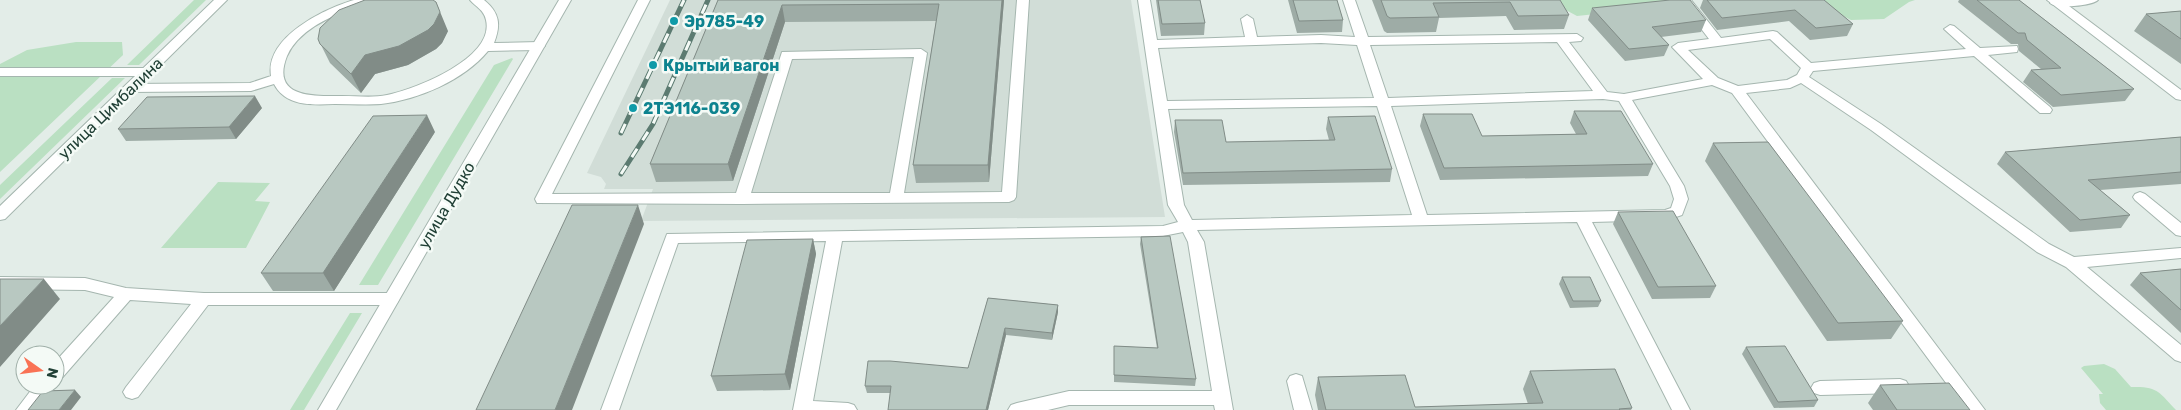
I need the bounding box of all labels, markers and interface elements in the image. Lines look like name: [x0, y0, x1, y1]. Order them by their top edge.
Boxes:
place label: Эр785-49: [684, 12, 764, 31]
marker: Эр785-49: [668, 15, 680, 27]
street label: улица Цимбалина: [54, 54, 167, 163]
place label: Крытый вагон: [663, 56, 779, 75]
marker: Крытый вагон: [647, 59, 659, 71]
place label: 2ТЭ116-039: [643, 99, 740, 118]
marker: 2ТЭ116-039: [627, 102, 639, 114]
street label: улица Дудко: [414, 158, 479, 252]
north arrow: [15, 345, 65, 395]
text: N: [43, 366, 62, 380]

